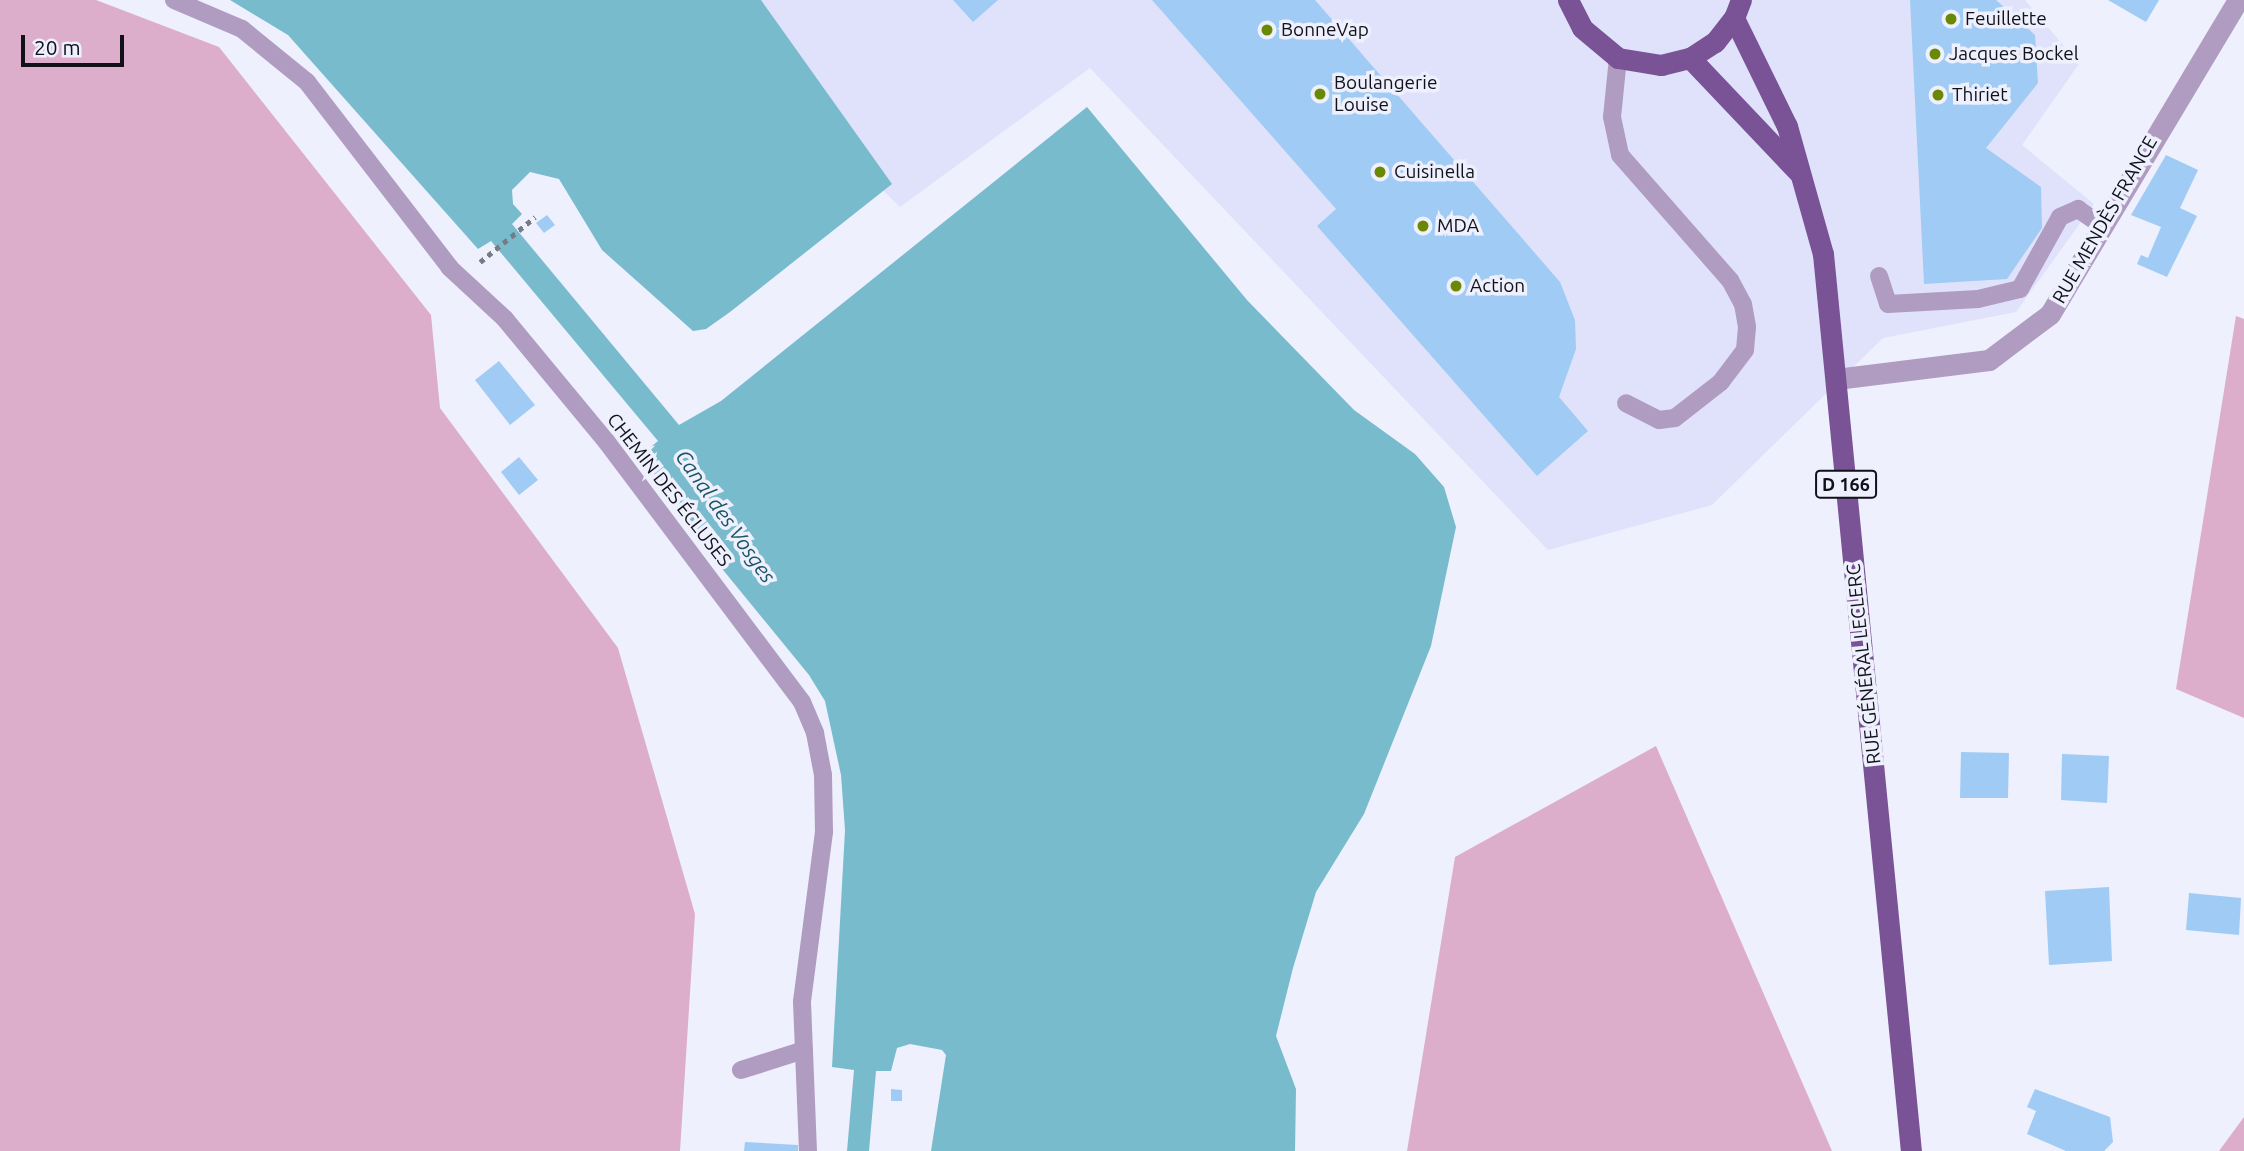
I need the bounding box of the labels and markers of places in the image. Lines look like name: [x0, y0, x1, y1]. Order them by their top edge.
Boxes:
place label: Feuillette: [1965, 8, 2047, 30]
marker: Feuillette: [1943, 11, 1959, 27]
place label: BonneVap: [1281, 19, 1369, 41]
marker: BonneVap: [1259, 22, 1275, 38]
place label: Jacques Bockel: [1949, 43, 2079, 65]
marker: Jacques Bockel: [1927, 46, 1943, 62]
place label: Boulangerie Louise: [1334, 72, 1437, 116]
place label: Thiriet: [1952, 84, 2008, 106]
marker: Boulangerie Louise: [1312, 86, 1328, 102]
marker: Thiriet: [1930, 87, 1946, 103]
place label: Cuisinella: [1394, 161, 1475, 183]
marker: Cuisinella: [1372, 164, 1388, 180]
place label: MDA: [1437, 215, 1479, 237]
marker: MDA: [1415, 218, 1431, 234]
place label: Action: [1470, 275, 1525, 297]
marker: Action: [1448, 278, 1464, 294]

